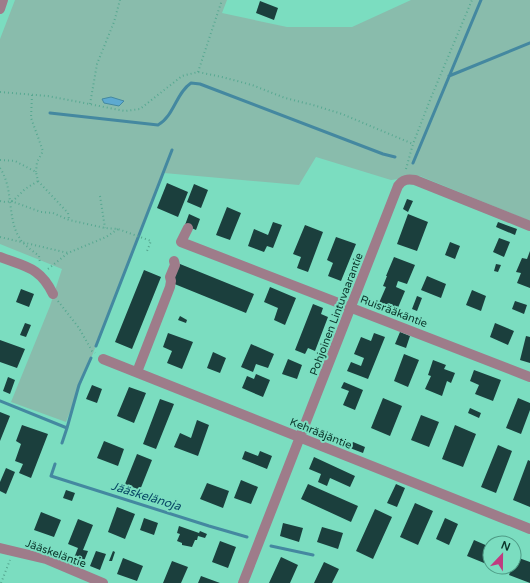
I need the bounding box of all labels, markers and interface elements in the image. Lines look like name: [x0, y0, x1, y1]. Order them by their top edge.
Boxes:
street label: Pohjoinen Lintuvaarantie: [307, 251, 366, 377]
street label: Ruisrääkäntie: [358, 293, 429, 330]
street label: Kehrääjäntie: [288, 415, 354, 452]
water label: Jääskelänoja: [109, 479, 183, 513]
north arrow: [482, 535, 522, 575]
street label: Jääskeläntie: [24, 536, 88, 570]
text: N: [499, 539, 512, 554]

